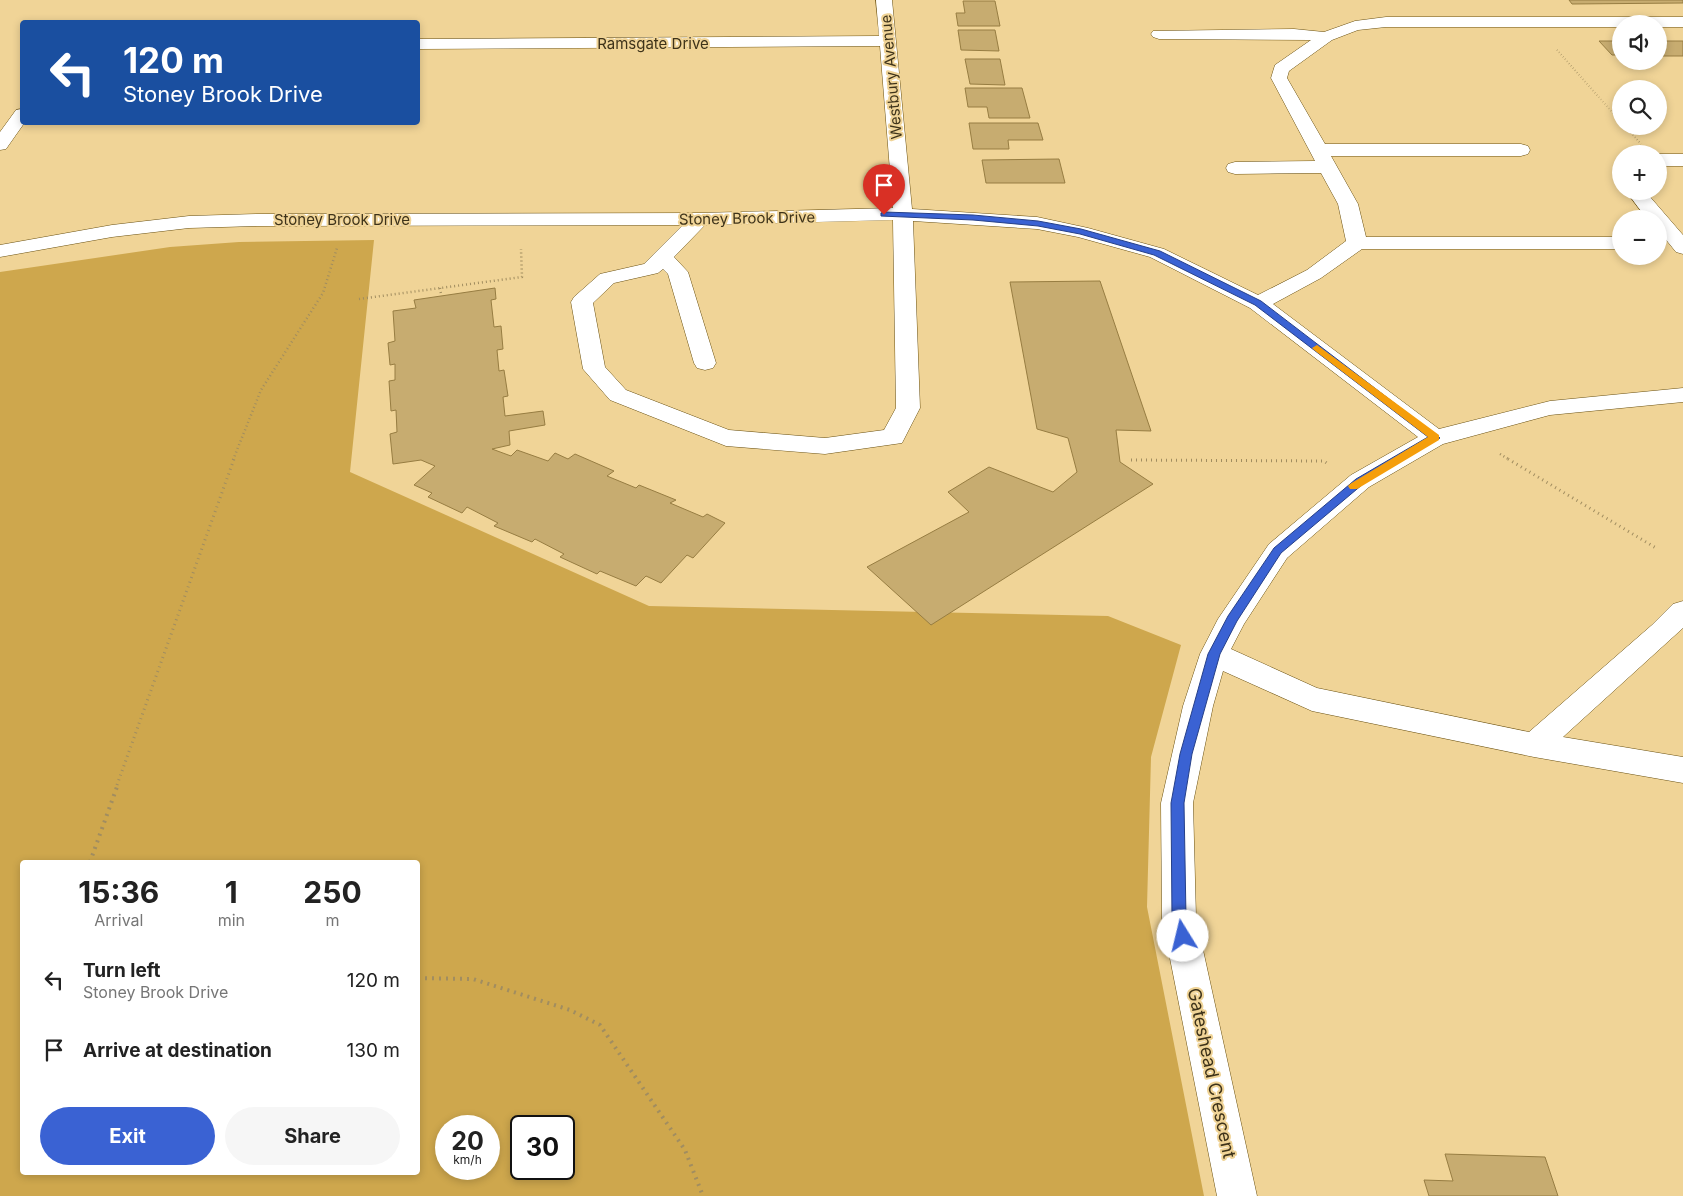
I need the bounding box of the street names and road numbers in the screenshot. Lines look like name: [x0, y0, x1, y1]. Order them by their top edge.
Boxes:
street label: Westbury Avenue: [876, 14, 906, 140]
street label: Ramsgate Drive: [597, 34, 709, 53]
street label: Stoney Brook Drive: [679, 207, 815, 229]
street label: Stoney Brook Drive: [274, 210, 410, 229]
street label: Gateshead Crescent: [1184, 986, 1240, 1160]

